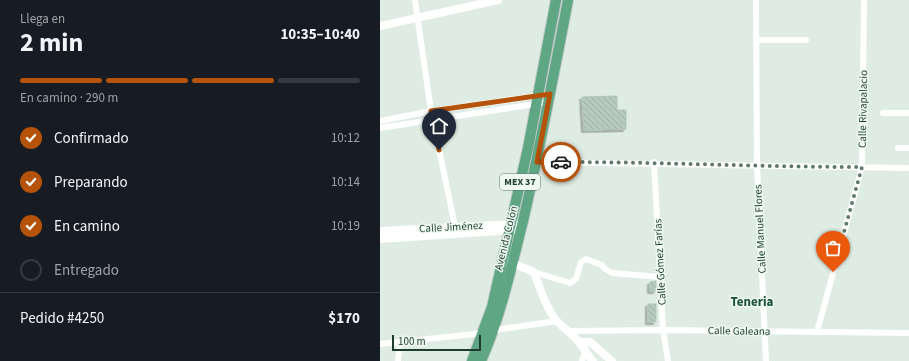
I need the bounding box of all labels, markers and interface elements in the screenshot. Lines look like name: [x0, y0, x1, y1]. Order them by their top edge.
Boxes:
text: Llega en: [20, 10, 65, 28]
text: 2 min: [20, 24, 83, 61]
text: 10:35–10:40: [280, 24, 360, 45]
street label: Calle Rivapalacio: [855, 70, 871, 148]
text: En camino · 290 m: [20, 89, 118, 107]
pin: [422, 109, 456, 150]
icon: home: [428, 115, 450, 137]
icon: check: [20, 127, 42, 149]
text: Confirmado: [54, 128, 129, 149]
text: 10:12: [331, 129, 360, 147]
courier: [541, 142, 581, 182]
icon: car: [550, 151, 572, 173]
icon: check: [20, 171, 42, 193]
text: Preparando: [54, 172, 128, 193]
text: 10:14: [331, 173, 360, 191]
road number: MEX 37: [500, 174, 540, 190]
street label: Calle Manuel Flores: [750, 184, 770, 274]
street label: Avenida Colón: [491, 204, 521, 272]
icon: check: [20, 215, 42, 237]
text: En camino: [54, 216, 120, 237]
text: 10:19: [331, 217, 360, 235]
street label: Calle Jiménez: [419, 218, 484, 236]
street label: Calle Gómez Farías: [650, 218, 670, 306]
pin: [816, 231, 850, 272]
icon: bag: [822, 237, 844, 259]
text: Entregado: [54, 260, 119, 281]
district label: Teneria: [731, 293, 774, 311]
text: Pedido #4250: [20, 308, 104, 329]
text: $170: [328, 308, 360, 329]
street label: Calle Galeana: [708, 323, 770, 339]
scale bar: [392, 333, 481, 352]
text: 100 m: [398, 334, 426, 349]

